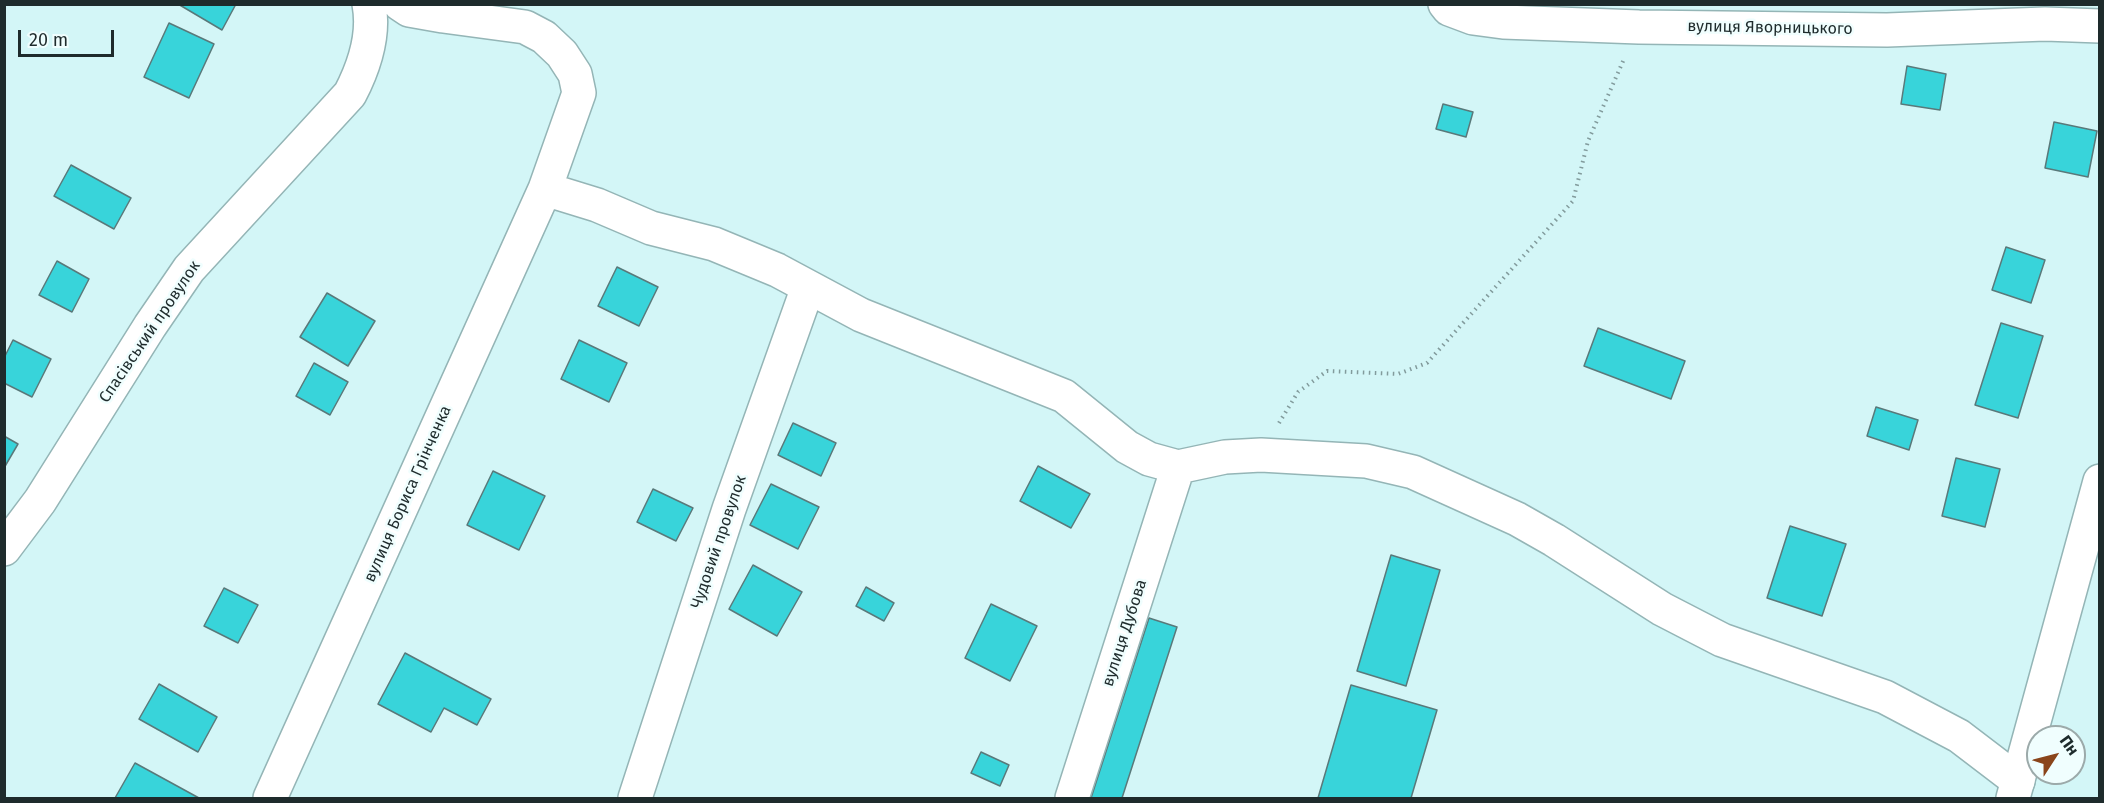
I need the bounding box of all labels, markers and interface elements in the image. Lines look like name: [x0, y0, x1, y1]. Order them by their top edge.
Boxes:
street label: вулиця Яворницького: [1687, 17, 1853, 39]
scale bar: [21, 18, 117, 56]
text: 20 m: [29, 29, 68, 51]
street label: Спасівський провулок: [95, 257, 205, 407]
street label: вулиця Бориса Грінченка: [360, 403, 456, 585]
street label: Чудовий провулок: [687, 473, 751, 611]
street label: вулиця Дубова: [1099, 577, 1151, 689]
north arrow: [2026, 725, 2086, 785]
text: Пн: [2056, 732, 2083, 759]

